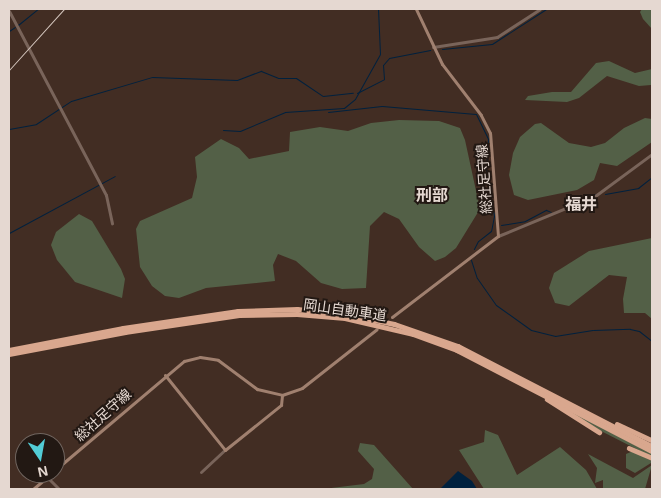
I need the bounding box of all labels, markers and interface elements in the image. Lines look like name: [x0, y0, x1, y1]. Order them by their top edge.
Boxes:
street label: 総社足守線: [473, 143, 495, 215]
district label: 刑部: [416, 186, 448, 206]
district label: 福井: [565, 195, 597, 215]
street label: 岡山自動車道: [302, 296, 388, 324]
street label: 総社足守線: [71, 385, 135, 445]
north arrow: [15, 433, 65, 483]
text: N: [36, 463, 50, 481]

